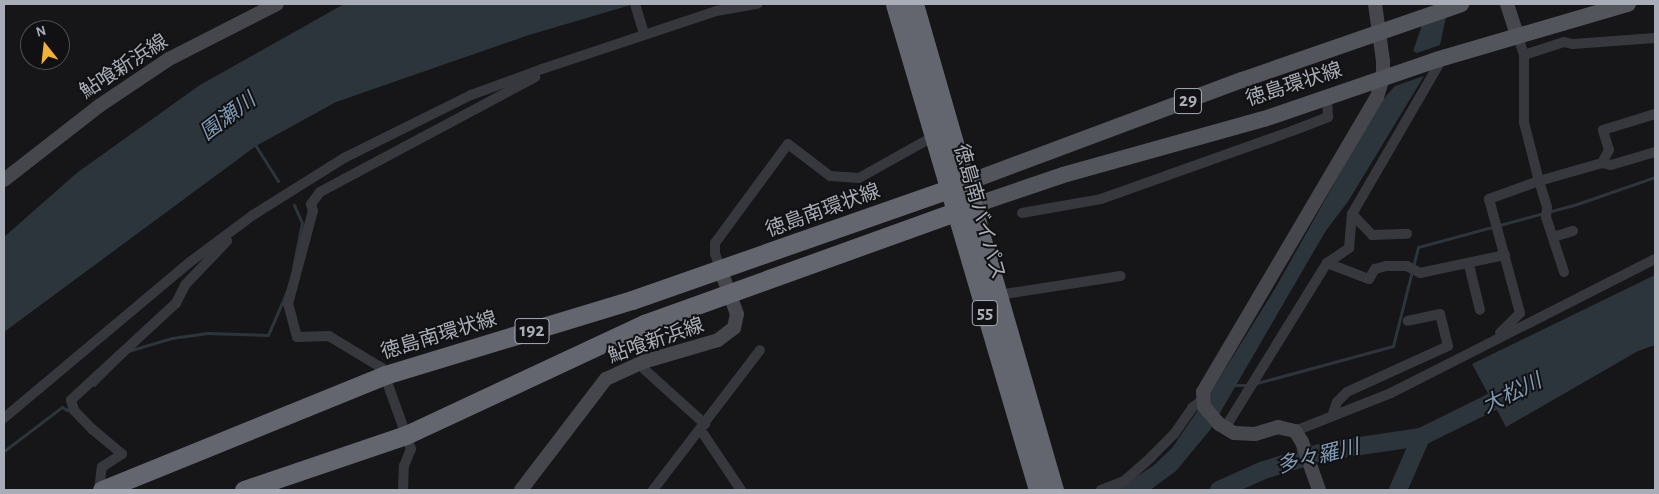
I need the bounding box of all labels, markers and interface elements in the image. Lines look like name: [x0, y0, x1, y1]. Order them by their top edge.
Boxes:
north arrow: [20, 20, 70, 70]
text: N: [35, 23, 48, 40]
street label: 鮎喰新浜線: [76, 30, 172, 104]
street label: 徳島環状線: [1243, 58, 1345, 112]
road number: 29: [1173, 84, 1203, 118]
water label: 園瀬川: [195, 88, 261, 146]
street label: 徳島南バイパス: [948, 141, 1010, 283]
street label: 徳島南環状線: [763, 179, 883, 243]
road number: 55: [971, 296, 999, 330]
street label: 徳島南環状線: [378, 307, 500, 365]
street label: 鮎喰新浜線: [605, 313, 707, 369]
road number: 192: [514, 314, 550, 348]
water label: 大松川: [1478, 369, 1546, 419]
water label: 多々羅川: [1274, 435, 1362, 479]

